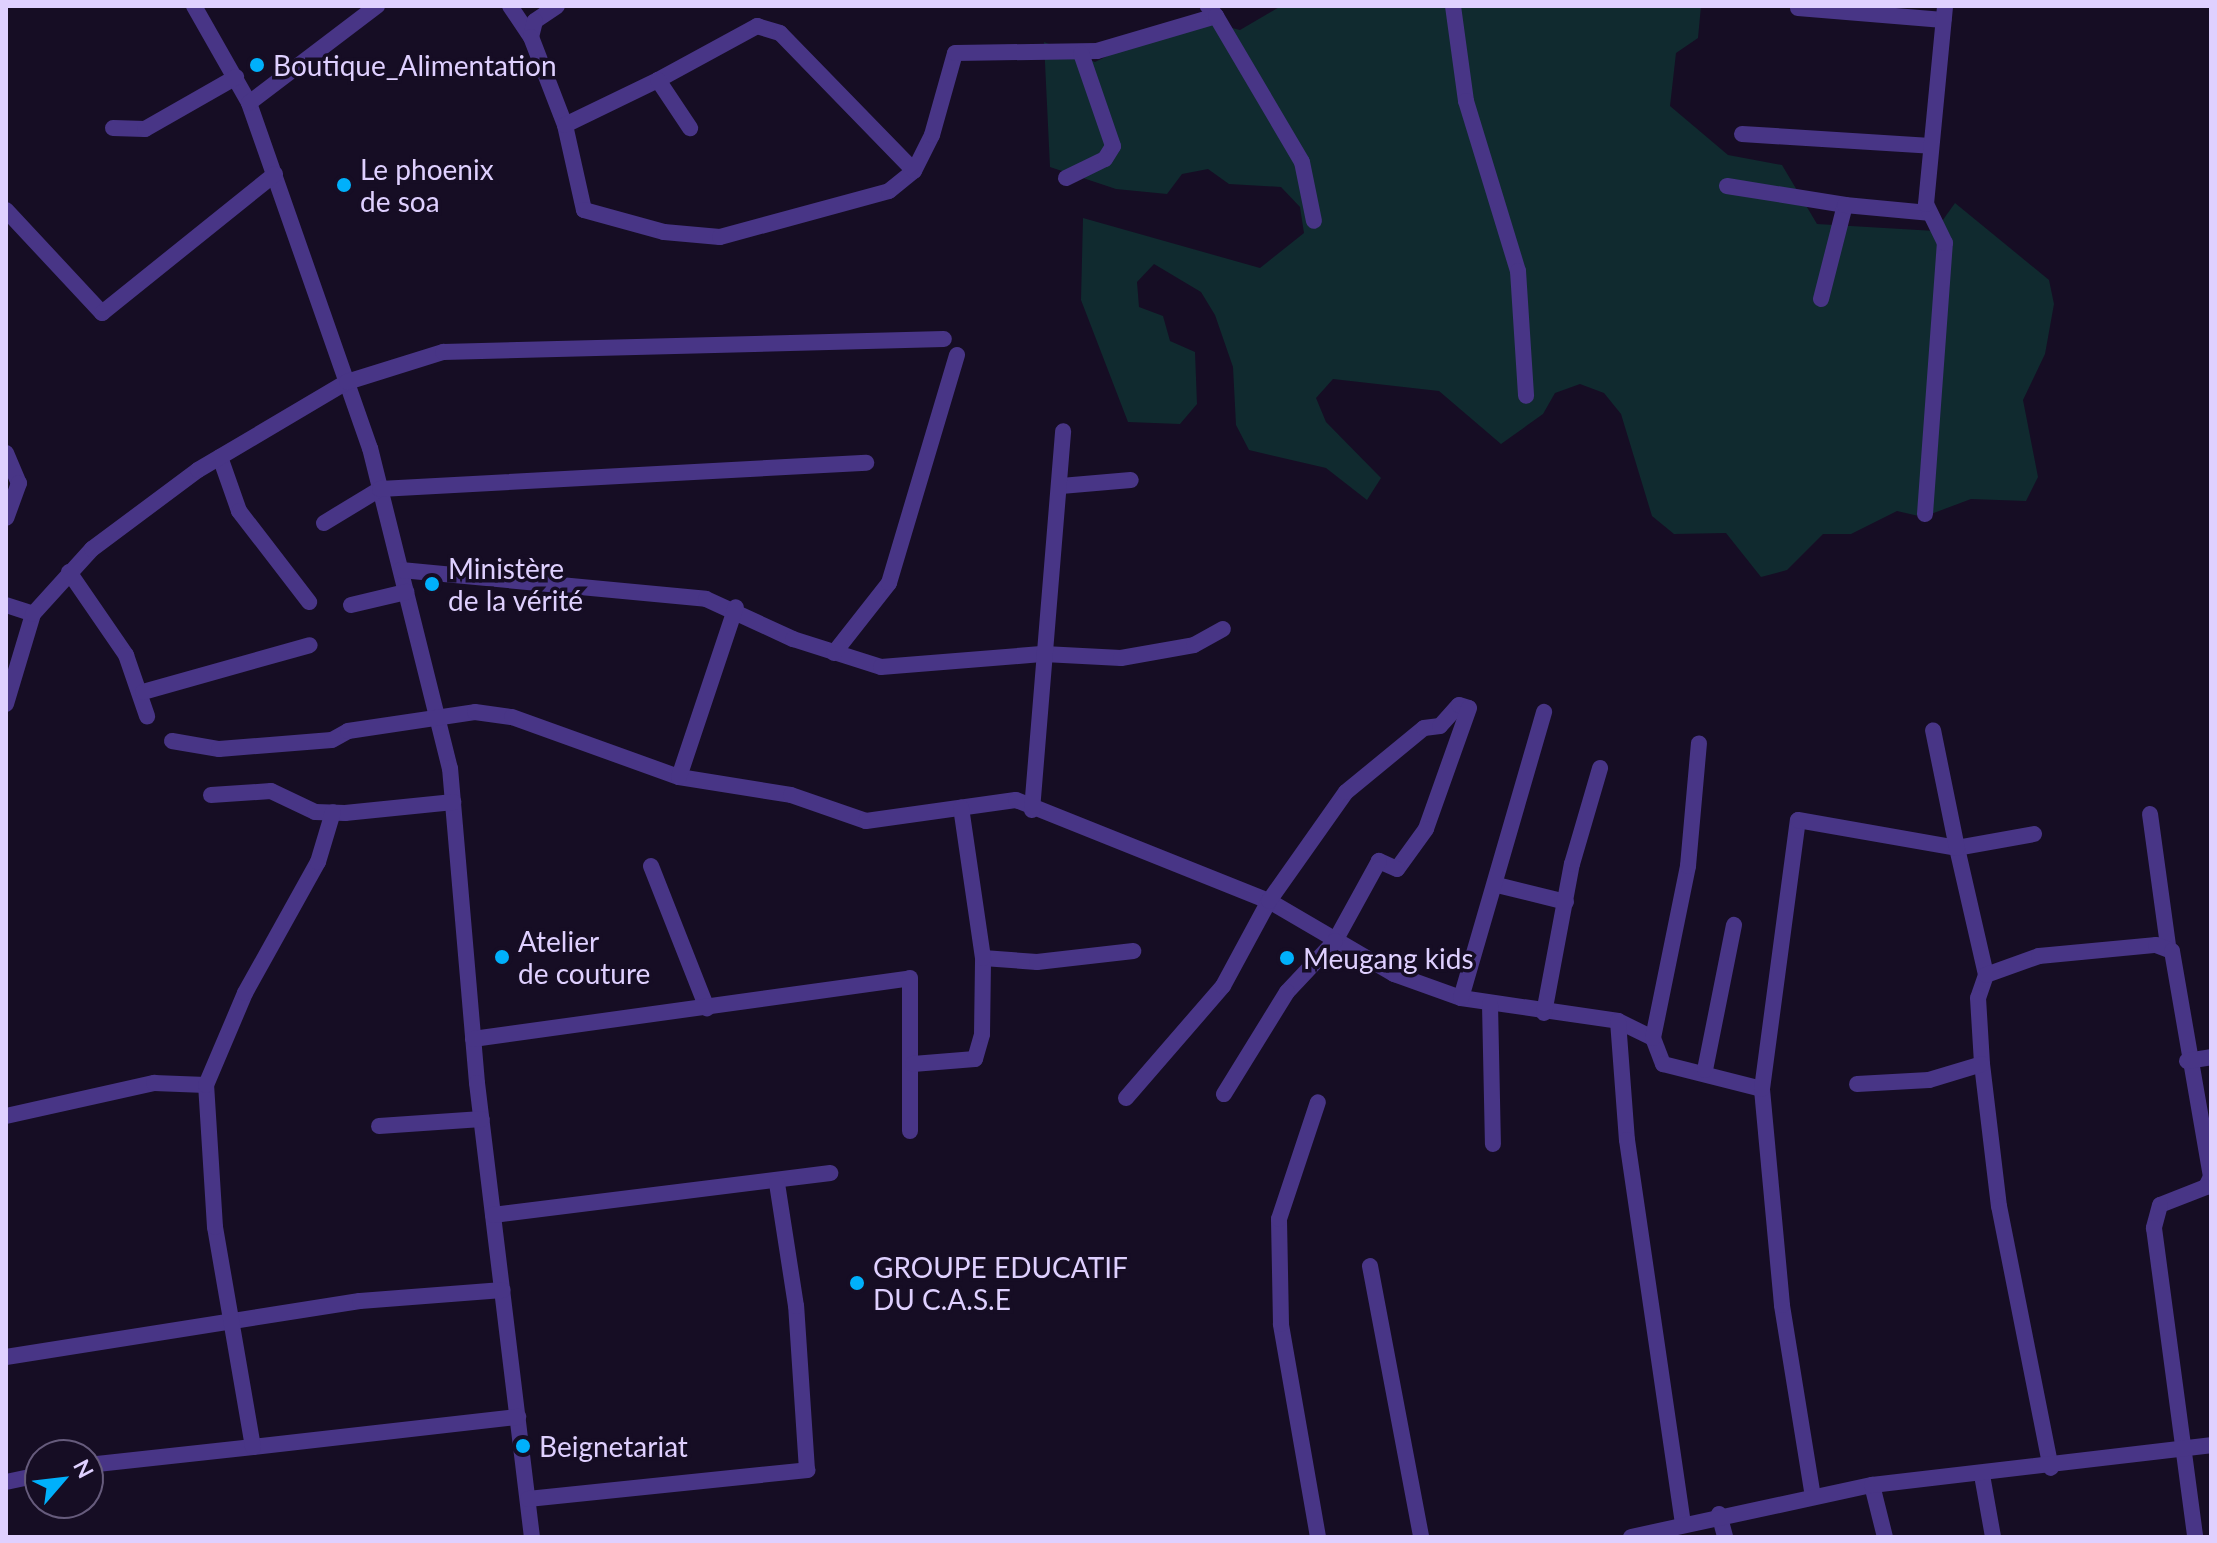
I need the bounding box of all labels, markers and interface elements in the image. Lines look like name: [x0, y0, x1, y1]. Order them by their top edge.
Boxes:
place label: Boutique_Alimentation: [273, 48, 557, 82]
marker: Boutique_Alimentation: [248, 56, 266, 74]
place label: Le phoenix de soa: [360, 152, 494, 218]
marker: Le phoenix de soa: [335, 176, 353, 194]
place label: Ministère de la vérité: [448, 551, 584, 617]
marker: Ministère de la vérité: [423, 575, 441, 593]
place label: Atelier de couture: [518, 924, 650, 990]
place label: Meugang kids: [1303, 941, 1474, 975]
marker: Atelier de couture: [493, 948, 511, 966]
marker: Meugang kids: [1278, 949, 1296, 967]
place label: GROUPE EDUCATIF DU C.A.S.E: [873, 1250, 1128, 1316]
marker: GROUPE EDUCATIF DU C.A.S.E: [848, 1274, 866, 1292]
place label: Beignetariat: [539, 1429, 688, 1463]
marker: Beignetariat: [514, 1437, 532, 1455]
north arrow: [24, 1439, 104, 1519]
text: N: [68, 1455, 100, 1482]

